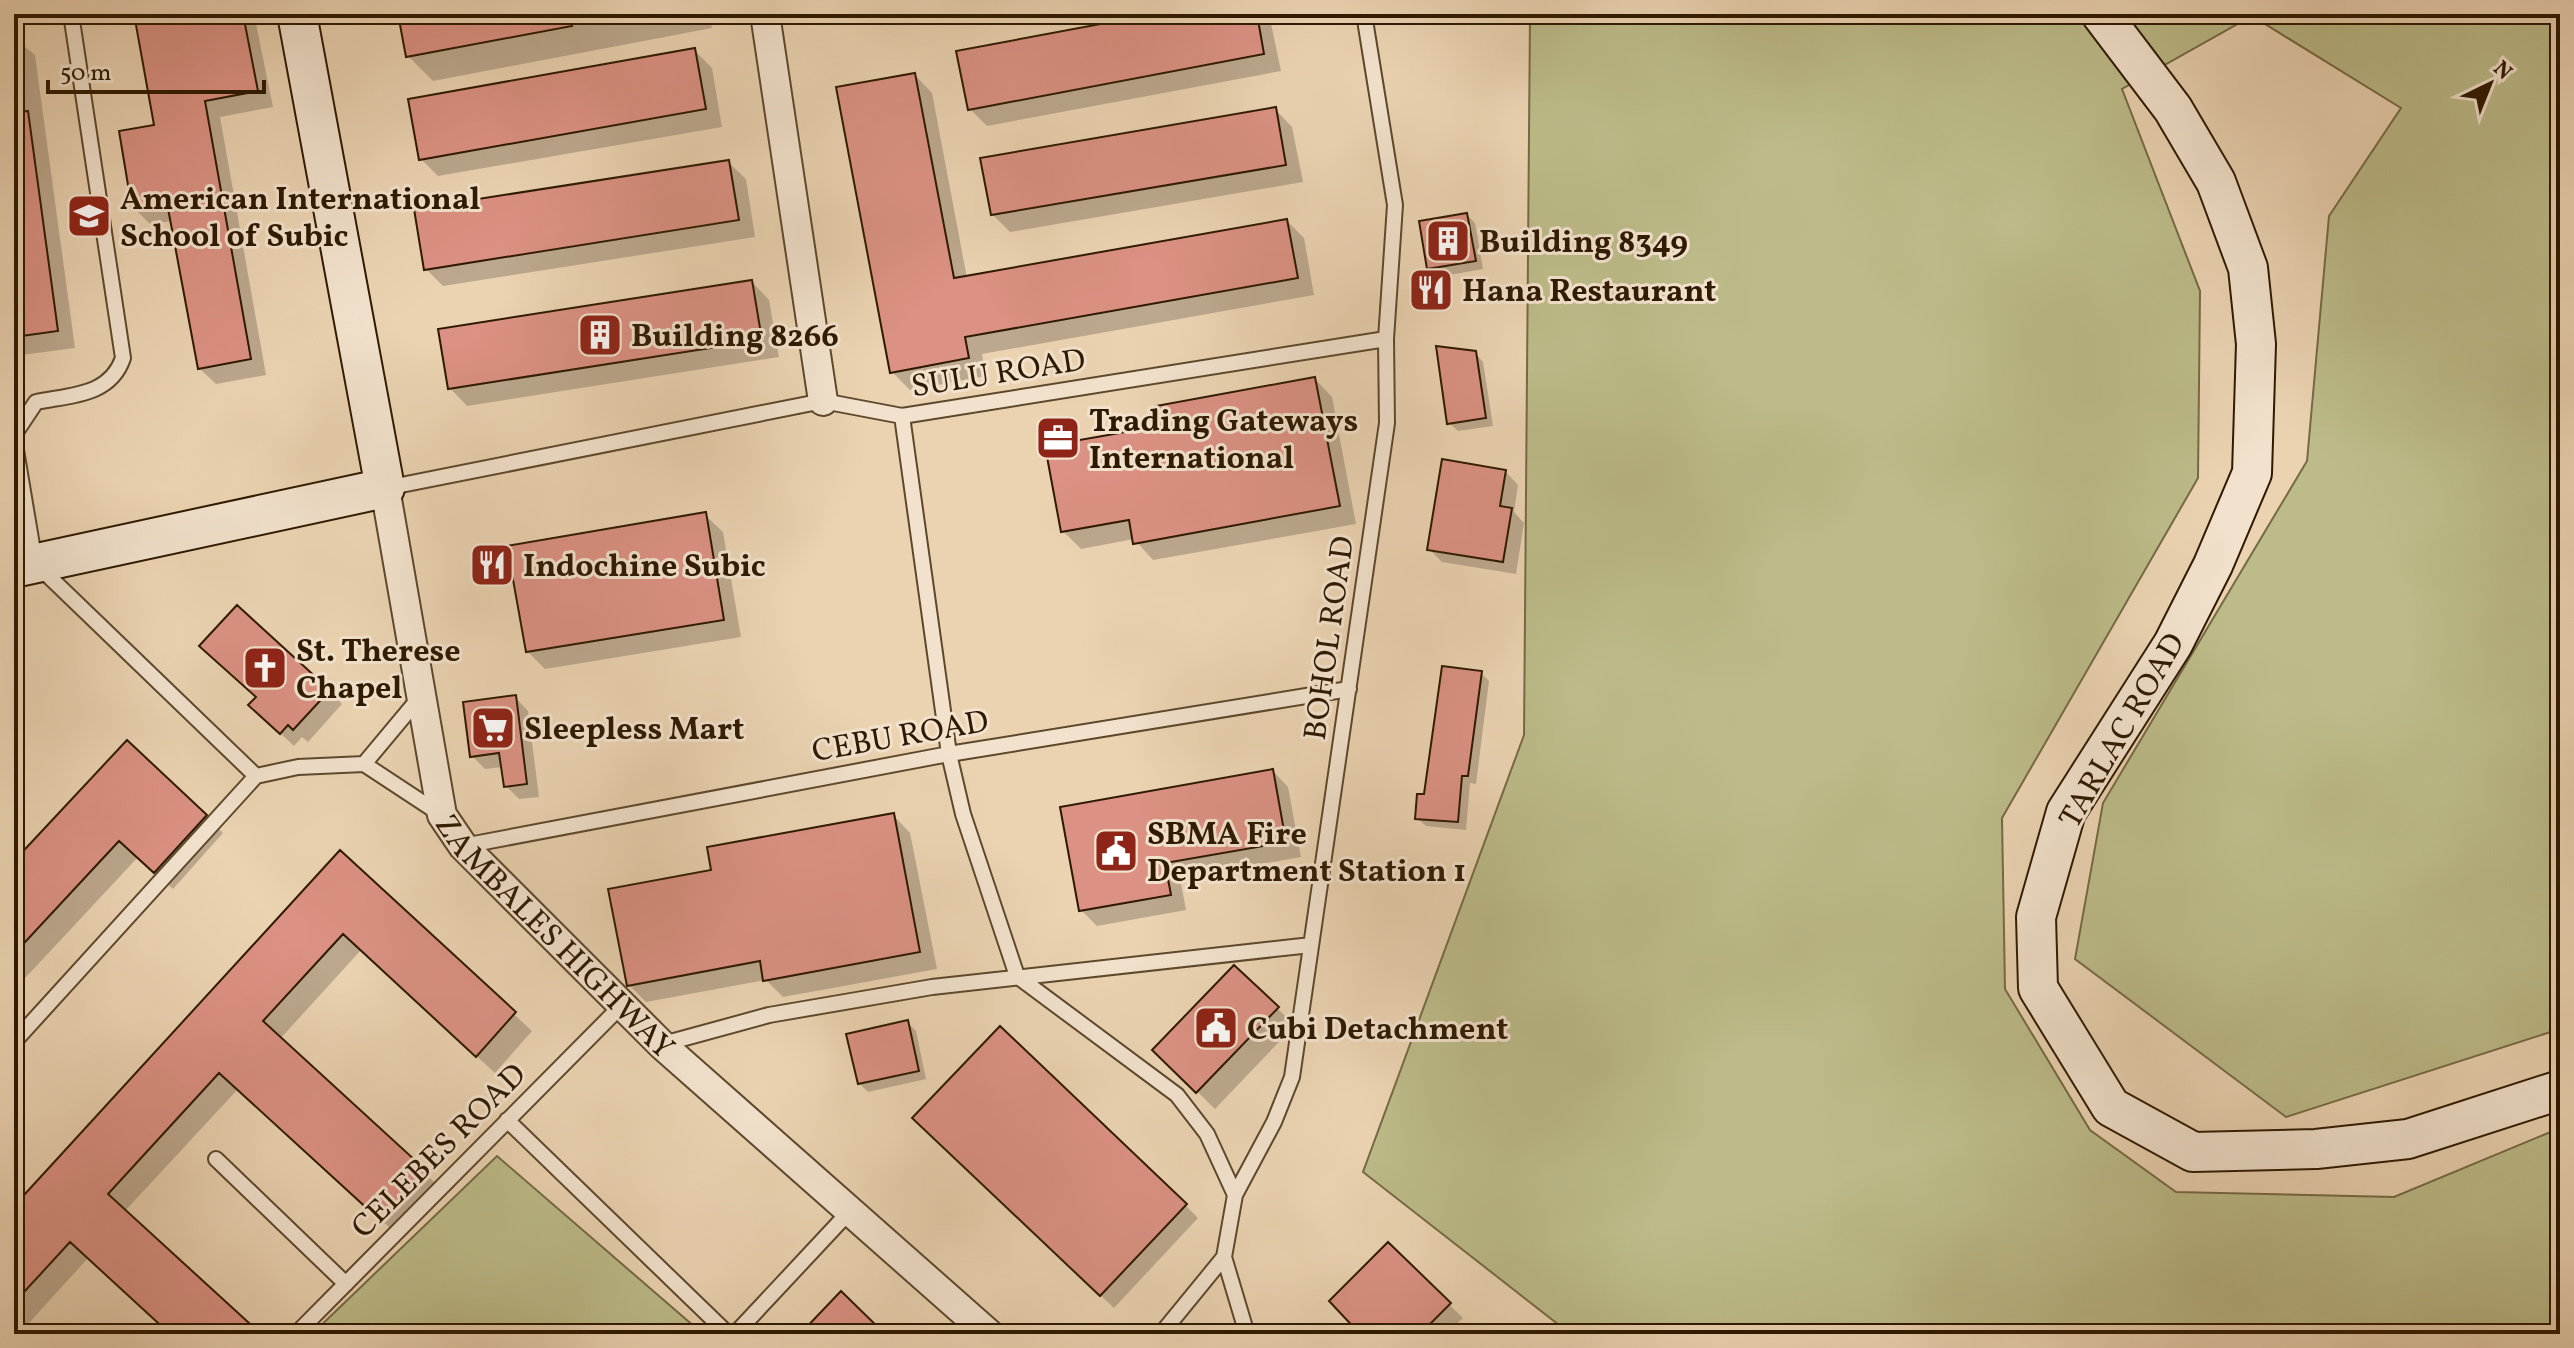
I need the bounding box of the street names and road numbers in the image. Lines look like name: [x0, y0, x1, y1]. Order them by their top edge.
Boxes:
street label: SULU ROAD: [908, 339, 1089, 410]
street label: BOHOL ROAD: [1295, 534, 1367, 743]
street label: TARLAC ROAD: [2050, 626, 2197, 837]
street label: CEBU ROAD: [809, 701, 992, 775]
street label: ZAMBALES HIGHWAY: [423, 806, 683, 1071]
street label: CELEBES ROAD: [343, 1055, 537, 1249]

